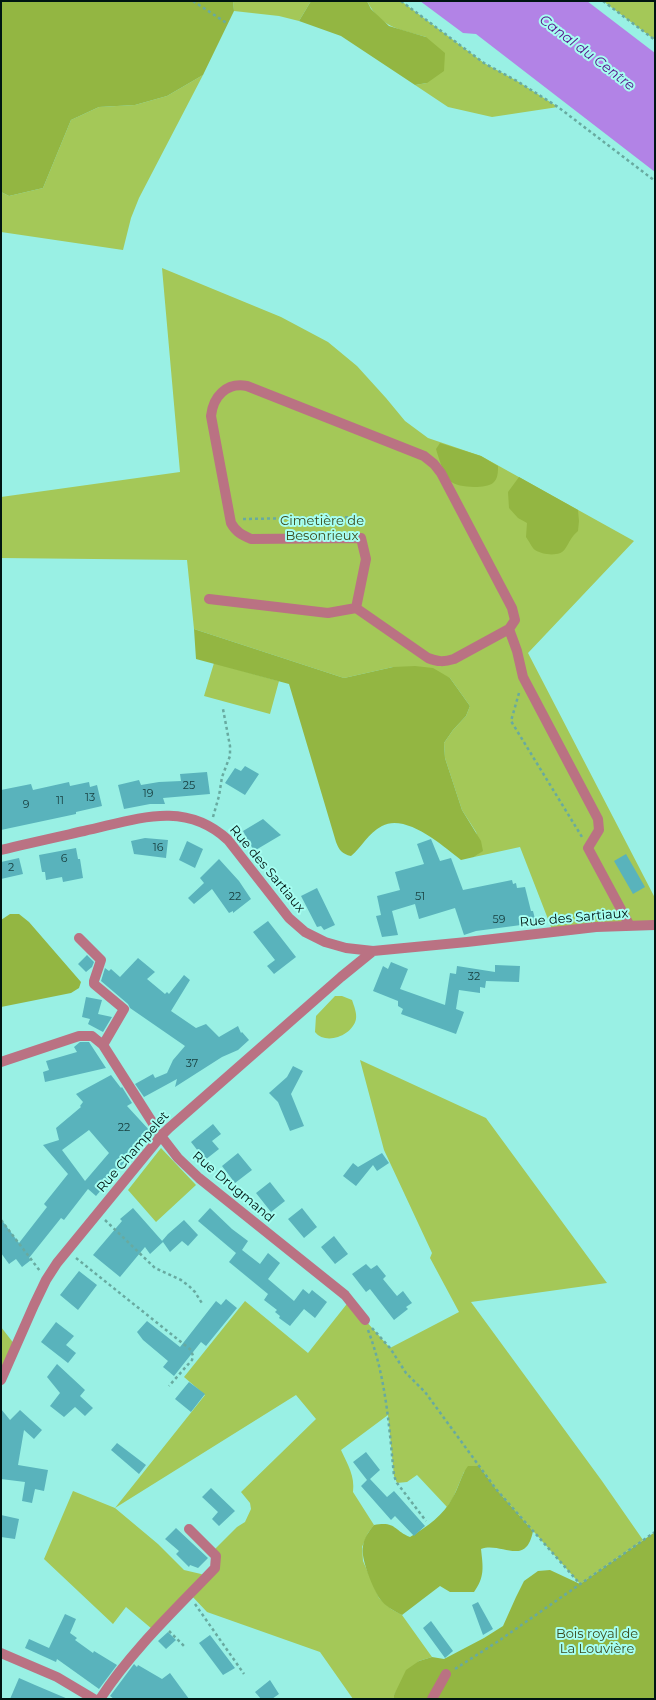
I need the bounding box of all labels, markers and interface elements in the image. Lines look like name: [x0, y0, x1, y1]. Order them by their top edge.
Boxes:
water label: Canal du Centre: [536, 12, 638, 94]
park label: Cimetière de Besonrieux: [280, 513, 364, 544]
house number: 25: [183, 779, 195, 793]
house number: 19: [143, 787, 153, 801]
house number: 13: [85, 791, 95, 805]
house number: 11: [56, 794, 64, 808]
house number: 9: [23, 798, 29, 812]
street label: Rue des Sartiaux: [226, 822, 308, 916]
house number: 16: [153, 841, 163, 855]
house number: 6: [61, 852, 67, 866]
house number: 2: [8, 861, 14, 875]
house number: 22: [229, 890, 241, 904]
house number: 51: [415, 890, 425, 904]
street label: Rue des Sartiaux: [519, 905, 629, 931]
house number: 59: [493, 913, 505, 927]
house number: 32: [468, 970, 480, 984]
house number: 37: [186, 1057, 198, 1071]
street label: Rue Champelet: [94, 1108, 172, 1196]
house number: 22: [118, 1121, 130, 1135]
street label: Rue Drugmand: [189, 1148, 277, 1226]
park label: Bois royal de La Louvière: [556, 1626, 638, 1657]

